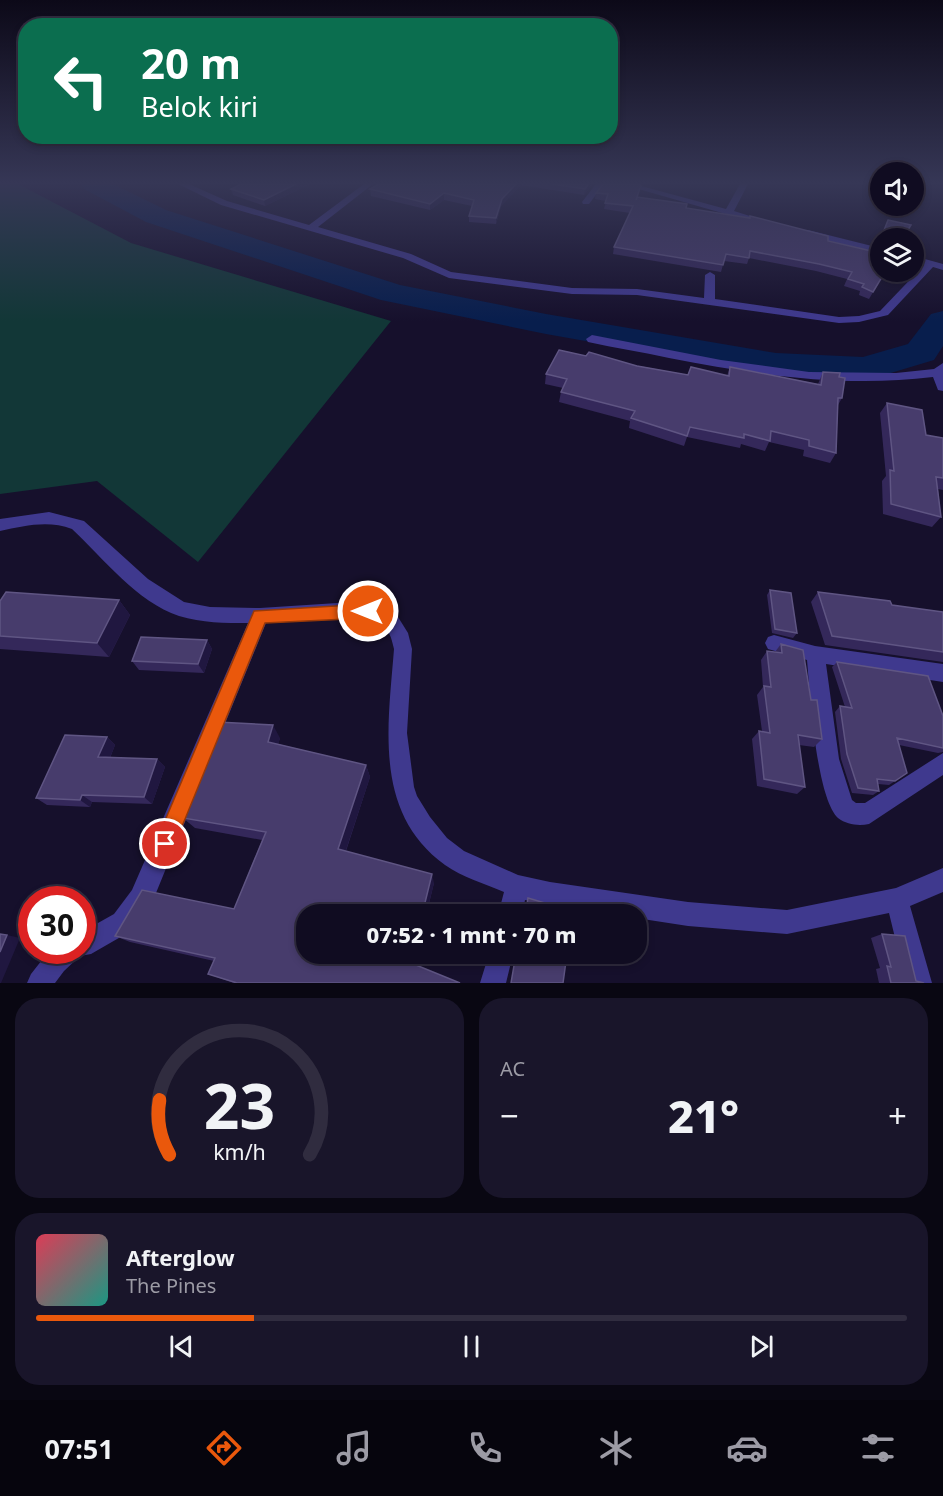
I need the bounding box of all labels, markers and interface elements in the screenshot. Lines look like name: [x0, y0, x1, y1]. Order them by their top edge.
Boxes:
text: 20 m: [141, 34, 241, 91]
icon: left: [42, 42, 120, 120]
text: Belok kiri: [141, 88, 258, 125]
map controls: [870, 162, 924, 282]
button: sound: [870, 162, 924, 216]
button: layers: [870, 228, 924, 282]
position arrow: [336, 579, 400, 643]
pin: [139, 818, 190, 869]
icon: arrive: [148, 827, 181, 860]
speed limit sign: 30: [18, 886, 96, 964]
text: 07:52 · 1 mnt · 70 m: [367, 919, 576, 949]
text: AC: [500, 1055, 525, 1082]
text: 23: [204, 1062, 275, 1147]
text: 21°: [668, 1085, 739, 1146]
text: −: [500, 1093, 519, 1138]
text: +: [888, 1093, 907, 1138]
text: km/h: [213, 1137, 266, 1166]
text: Afterglow: [126, 1242, 235, 1272]
text: The Pines: [126, 1272, 216, 1299]
icon: previous: [165, 1330, 198, 1363]
icon: pause: [455, 1330, 488, 1363]
icon: next: [745, 1330, 778, 1363]
icon: directions: [203, 1427, 245, 1469]
icon: music: [333, 1427, 375, 1469]
icon: phone: [464, 1427, 506, 1469]
icon: climate: [595, 1427, 637, 1469]
icon: car: [726, 1427, 768, 1469]
icon: filters: [857, 1427, 899, 1469]
text: 07:51: [44, 1430, 114, 1467]

